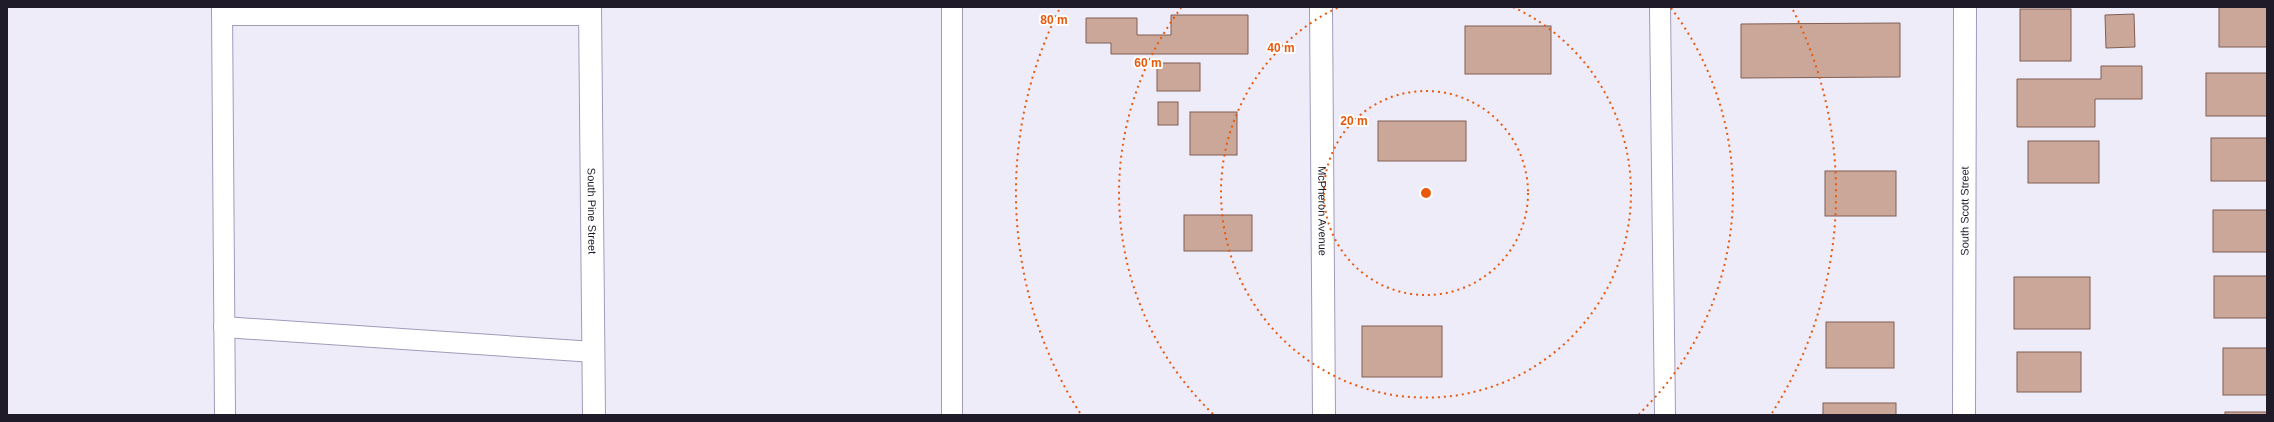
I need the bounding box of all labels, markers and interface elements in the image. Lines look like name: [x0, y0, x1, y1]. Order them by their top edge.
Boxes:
text: 80 m: [1040, 13, 1068, 27]
text: 40 m: [1267, 41, 1295, 55]
text: 60 m: [1134, 56, 1162, 70]
text: 20 m: [1340, 114, 1368, 128]
street label: McPheron Avenue: [1316, 166, 1329, 256]
street label: South Scott Street: [1958, 166, 1971, 256]
street label: South Pine Street: [586, 168, 598, 254]
centre of rings: [1419, 186, 1433, 200]

